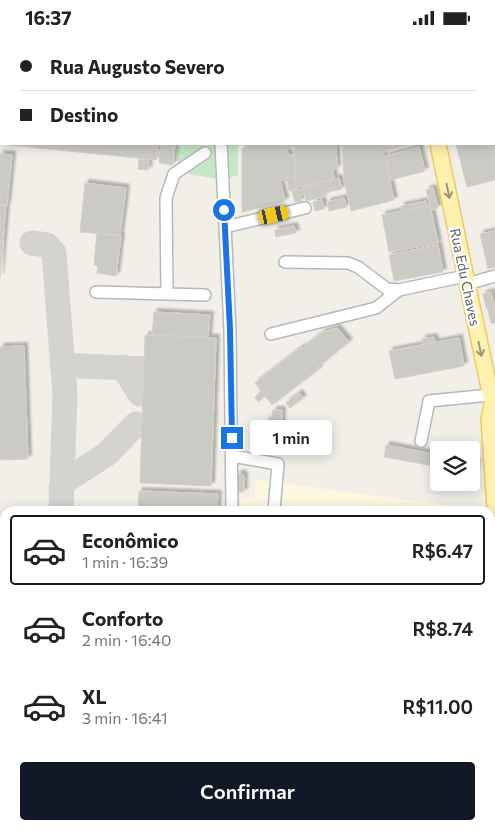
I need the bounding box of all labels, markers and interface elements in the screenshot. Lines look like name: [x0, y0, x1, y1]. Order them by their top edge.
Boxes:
text: 16:37: [25, 6, 72, 29]
text: Rua Augusto Severo: [50, 55, 225, 78]
text: Destino: [50, 103, 118, 126]
one-way arrow: [443, 183, 453, 199]
route start: [213, 199, 235, 221]
car: [257, 204, 290, 226]
street label: Rua Edu Chaves: [447, 226, 484, 327]
one-way arrow: [476, 340, 486, 356]
callout: 1 min: [250, 421, 332, 455]
route end: [221, 427, 243, 449]
text: 1 min: [272, 428, 310, 447]
map controls: [430, 441, 480, 491]
button: layers: [430, 441, 480, 491]
icon: car: [22, 528, 67, 573]
text: Econômico: [82, 529, 179, 552]
text: R$6.47: [412, 539, 473, 562]
text: 1 min · 16:39: [82, 552, 168, 571]
icon: car: [22, 606, 67, 651]
text: Conforto: [82, 607, 163, 630]
text: R$8.74: [412, 617, 473, 640]
text: 2 min · 16:40: [82, 630, 171, 649]
icon: car: [22, 684, 67, 729]
text: XL: [82, 685, 107, 708]
text: R$11.00: [403, 695, 473, 718]
text: 3 min · 16:41: [82, 708, 168, 727]
button: Confirmar: [20, 762, 475, 820]

